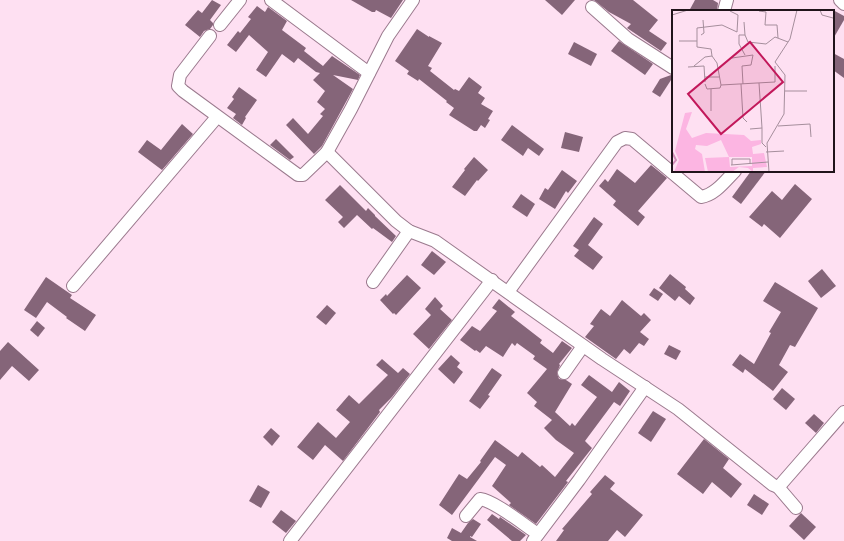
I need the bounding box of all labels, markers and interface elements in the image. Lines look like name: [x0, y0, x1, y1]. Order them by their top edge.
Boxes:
inset map: [672, 10, 834, 172]

